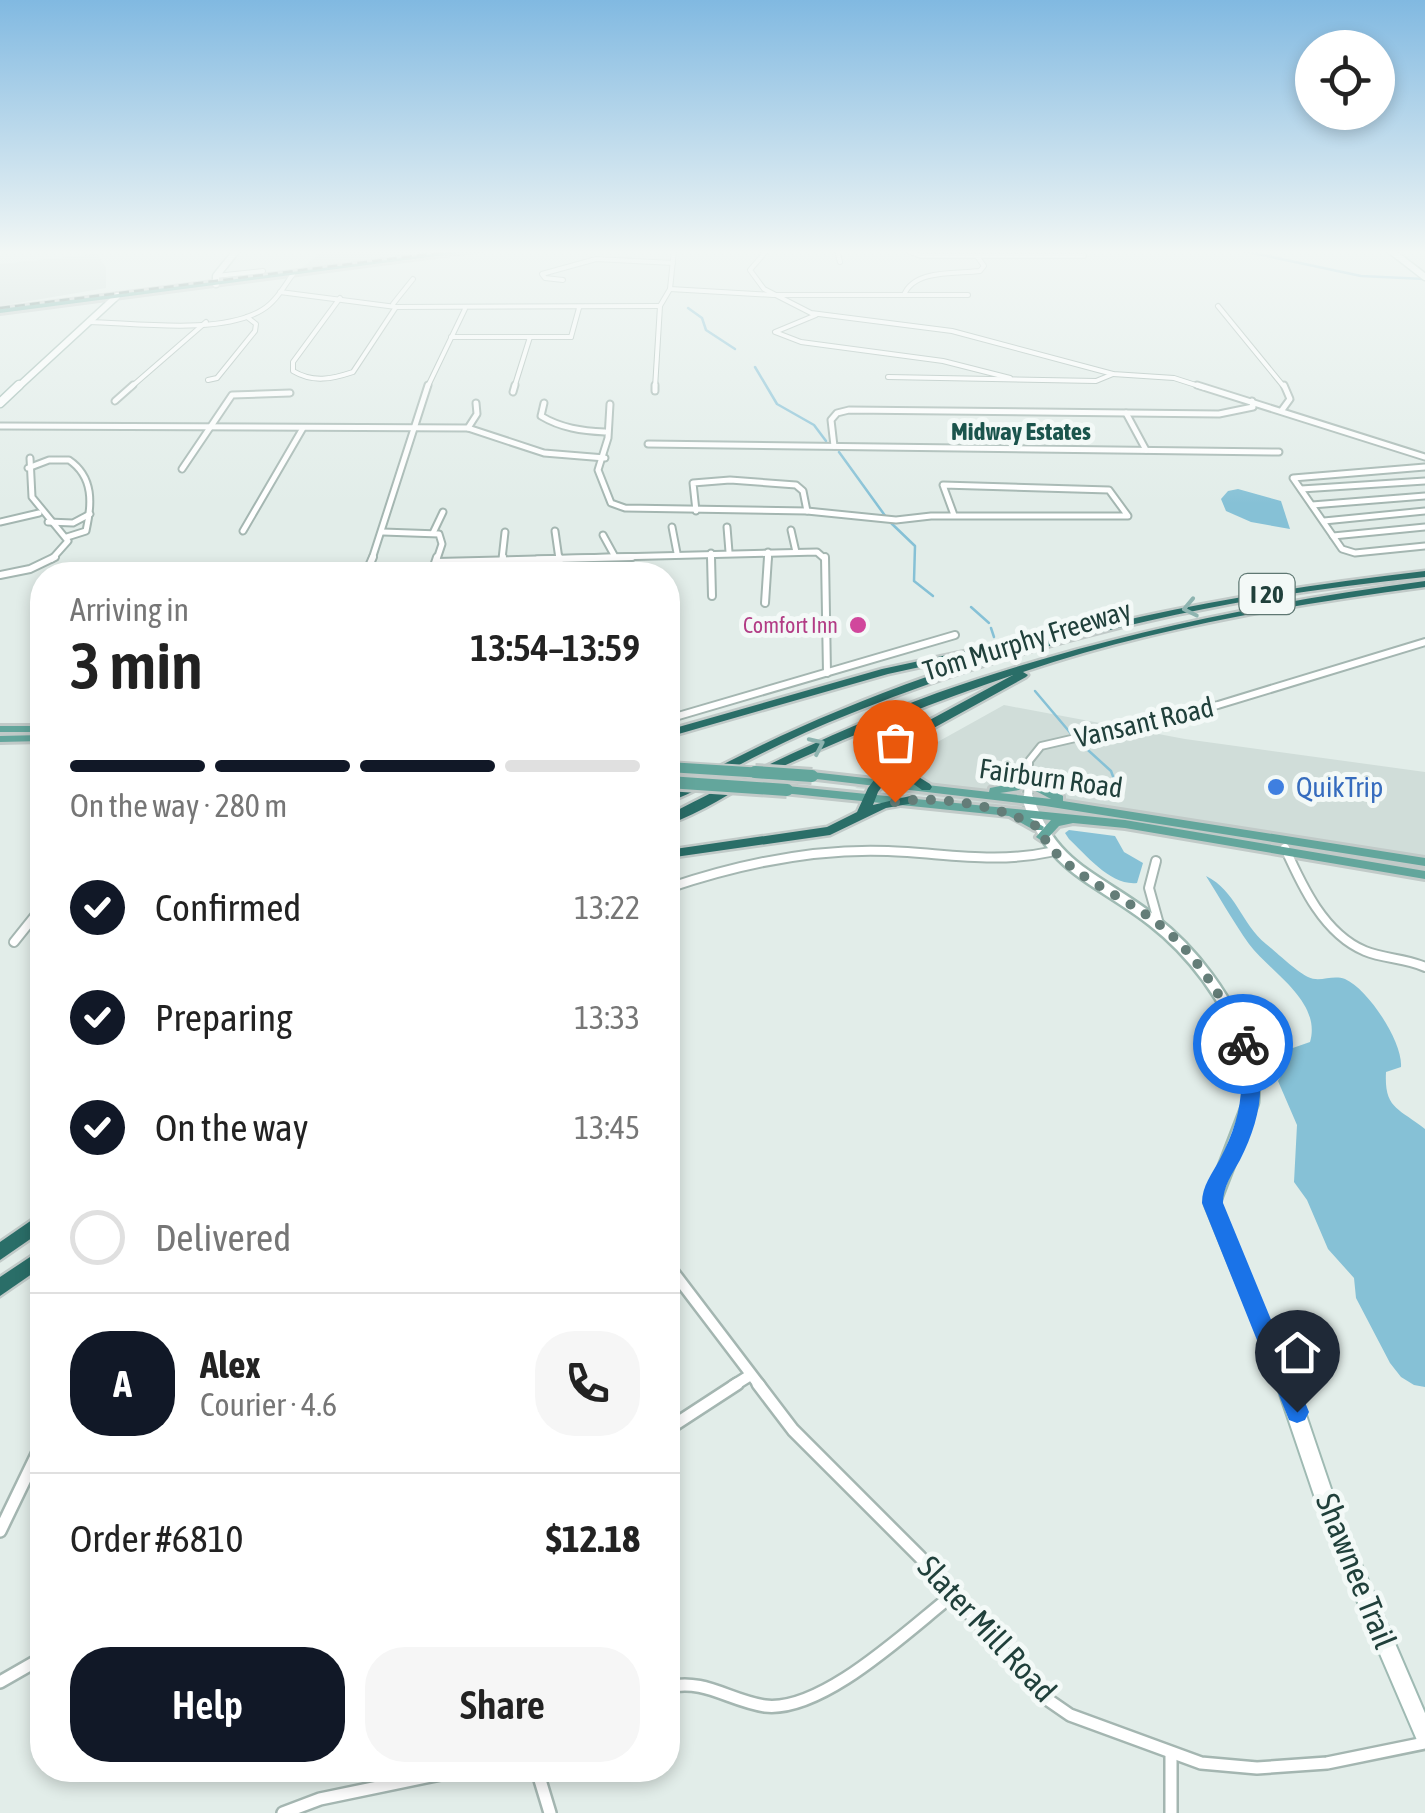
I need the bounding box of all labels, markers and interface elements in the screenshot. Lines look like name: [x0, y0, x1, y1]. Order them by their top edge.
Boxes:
map controls: [1295, 30, 1395, 130]
button: locate: [1295, 30, 1395, 130]
district label: Midway Estates: [951, 417, 1091, 445]
road number: I 20: [1240, 574, 1294, 614]
text: Arriving in: [70, 591, 189, 628]
street label: Tom Murphy Freeway: [919, 593, 1135, 687]
one-way arrow: [1182, 597, 1199, 618]
place label: Comfort Inn: [743, 612, 838, 638]
marker: Comfort Inn: [847, 614, 869, 636]
text: 13:54–13:59: [470, 626, 640, 669]
text: 3 min: [70, 628, 203, 703]
street label: Vansant Road: [1072, 691, 1216, 753]
pin: [853, 700, 938, 803]
icon: bag: [868, 715, 923, 770]
one-way arrow: [807, 737, 825, 757]
street label: Fairburn Road: [977, 752, 1125, 804]
place label: QuikTrip: [1296, 771, 1383, 803]
marker: QuikTrip: [1265, 776, 1287, 798]
text: On the way · 280 m: [70, 787, 287, 824]
icon: check: [70, 880, 125, 935]
text: Confirmed: [155, 886, 301, 929]
text: 13:22: [574, 889, 640, 926]
icon: check: [70, 990, 125, 1045]
courier: [1193, 994, 1293, 1094]
text: Preparing: [155, 996, 293, 1039]
text: 13:33: [574, 999, 640, 1036]
icon: bike: [1216, 1017, 1271, 1072]
icon: check: [70, 1100, 125, 1155]
text: On the way: [155, 1106, 308, 1149]
text: 13:45: [574, 1109, 640, 1146]
text: Delivered: [155, 1216, 291, 1259]
pin: [1255, 1310, 1340, 1413]
icon: home: [1270, 1325, 1325, 1380]
button: phone: [535, 1331, 640, 1436]
text: Alex: [200, 1343, 261, 1386]
text: A: [113, 1362, 132, 1405]
text: Courier · 4.6: [200, 1386, 337, 1423]
street label: Shawnee Trail: [1309, 1488, 1404, 1654]
text: Order #6810: [70, 1517, 243, 1560]
text: $12.18: [546, 1517, 640, 1560]
street label: Slater Mill Road: [911, 1548, 1064, 1709]
button: Help: [70, 1647, 345, 1762]
button: Share: [365, 1647, 640, 1762]

